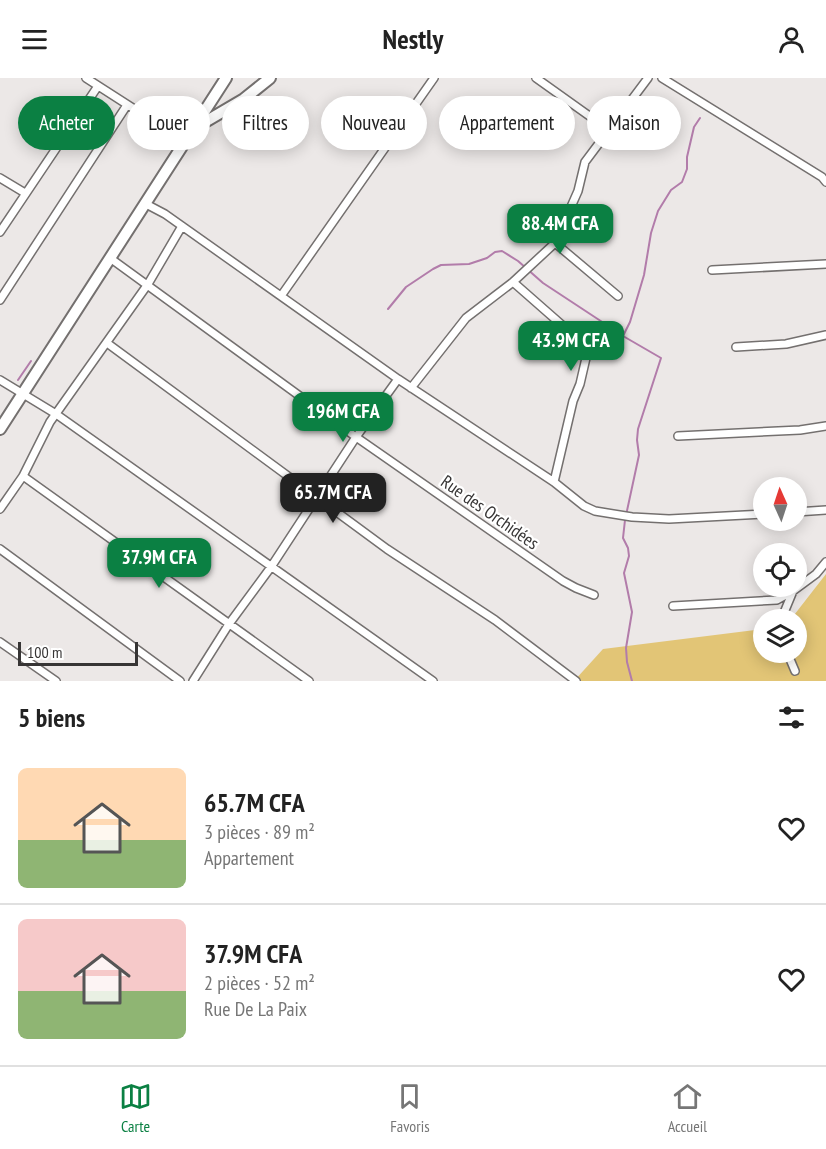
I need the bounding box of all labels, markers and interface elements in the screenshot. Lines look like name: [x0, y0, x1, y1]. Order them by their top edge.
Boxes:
text: Nestly: [383, 22, 443, 56]
icon: menu: [18, 23, 51, 56]
icon: person: [775, 23, 808, 56]
chip: Acheter: [18, 96, 115, 150]
chip: Louer: [127, 96, 210, 150]
chip: Filtres: [222, 96, 309, 150]
chip: Nouveau: [321, 96, 427, 150]
chip: Appartement: [439, 96, 575, 150]
chip: Maison: [587, 96, 681, 150]
pin: 88.4M CFA: [491, 204, 629, 255]
text: 88.4M CFA: [521, 210, 599, 236]
pin: 43.9M CFA: [502, 321, 640, 372]
text: 43.9M CFA: [532, 327, 610, 353]
pin: 196M CFA: [281, 392, 405, 443]
text: 196M CFA: [306, 398, 380, 424]
street label: Rue des Orchidées: [437, 470, 543, 554]
pin: 65.7M CFA: [264, 473, 402, 524]
north arrow: [753, 477, 807, 531]
map controls: [753, 477, 807, 663]
text: 65.7M CFA: [294, 479, 372, 505]
pin: 37.9M CFA: [90, 538, 228, 589]
button: locate: [753, 543, 807, 597]
text: 37.9M CFA: [121, 544, 197, 570]
button: layers: [753, 609, 807, 663]
scale bar: [18, 639, 138, 666]
text: 100 m: [27, 642, 62, 662]
text: 5 biens: [18, 701, 85, 734]
icon: filters: [775, 701, 808, 734]
text: 65.7M CFA: [204, 786, 305, 819]
icon: home: [66, 792, 138, 864]
icon: heart: [775, 812, 808, 845]
text: 3 pièces · 89 m²: [204, 819, 315, 845]
text: Appartement: [204, 845, 294, 871]
text: 37.9M CFA: [204, 937, 302, 970]
icon: home: [66, 943, 138, 1015]
icon: heart: [775, 963, 808, 996]
text: 2 pièces · 52 m²: [204, 970, 315, 996]
text: Rue De La Paix: [204, 996, 307, 1022]
tab: Carte: [119, 1080, 152, 1136]
tab: Favoris: [390, 1080, 430, 1136]
tab: Accueil: [668, 1080, 707, 1136]

